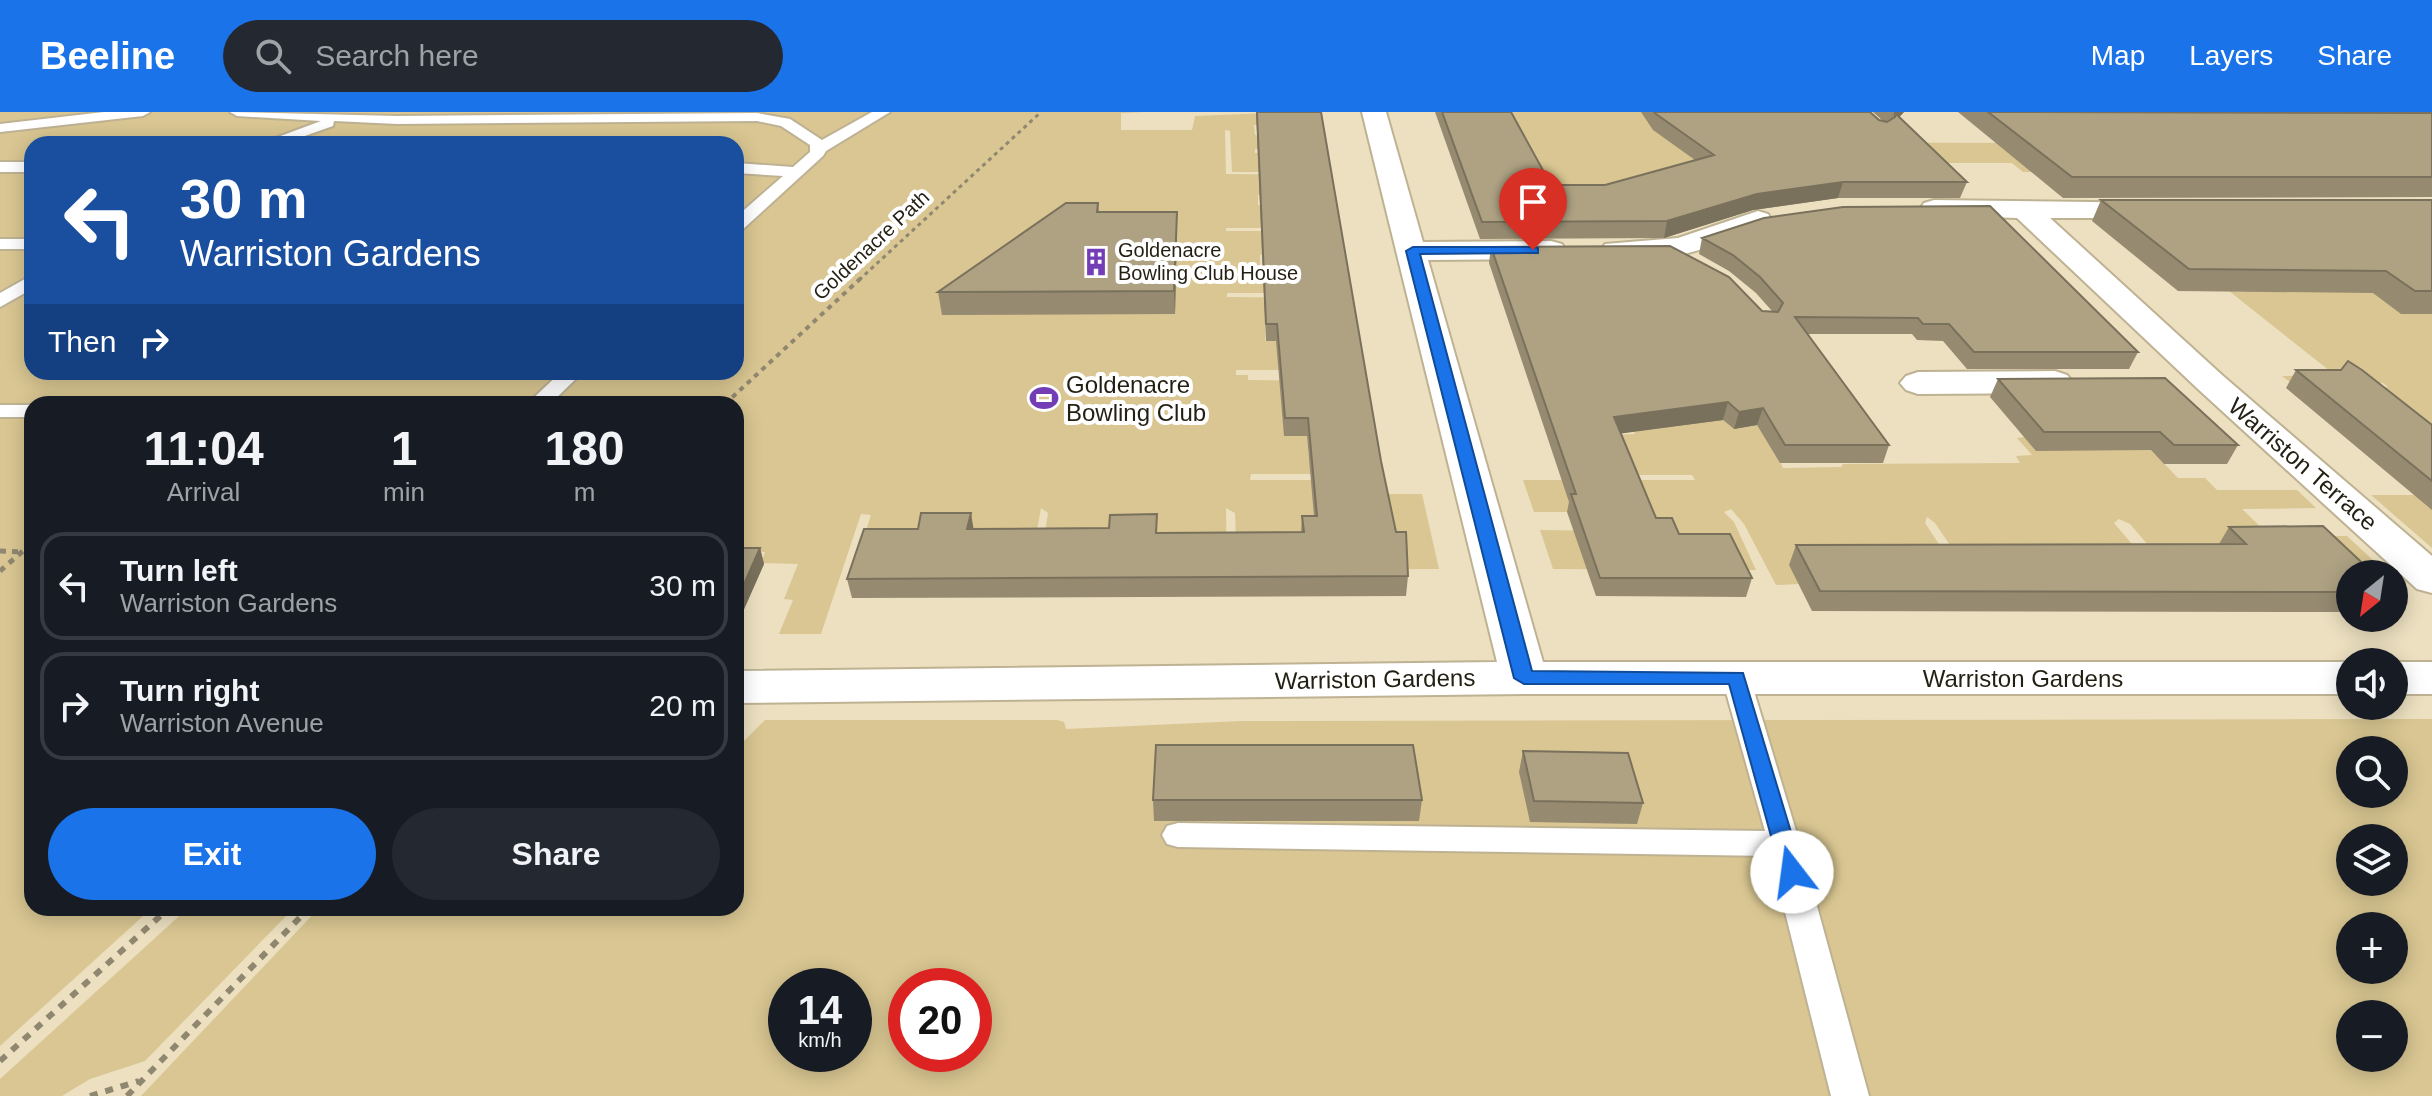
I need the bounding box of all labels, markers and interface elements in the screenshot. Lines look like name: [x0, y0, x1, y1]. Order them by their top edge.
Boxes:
search box: [223, 20, 783, 92]
icon: search: [251, 34, 295, 78]
text: Beeline: [40, 35, 175, 77]
text: Search here: [315, 39, 479, 72]
text: Map: [2091, 40, 2145, 71]
text: Layers: [2189, 40, 2273, 71]
text: Share: [2317, 40, 2392, 71]
text: 30 m: [180, 167, 308, 230]
icon: left: [48, 168, 152, 272]
pin: [1499, 168, 1567, 250]
icon: arrive: [1511, 180, 1555, 224]
street label: Goldenacre Path: [809, 186, 933, 304]
text: Warriston Gardens: [180, 233, 481, 274]
place label: Goldenacre Bowling Club House: [1118, 239, 1298, 284]
building icon: Goldenacre Bowling Club House: [1081, 247, 1111, 277]
icon: right: [132, 320, 176, 364]
text: Then: [48, 325, 116, 358]
place label: Goldenacre Bowling Club: [1066, 371, 1206, 426]
sports icon: Goldenacre Bowling Club: [1029, 383, 1059, 413]
street label: Warriston Terrace: [2223, 392, 2383, 536]
text: 11:04: [143, 422, 264, 475]
text: 1: [391, 422, 417, 475]
text: 180: [544, 422, 625, 475]
text: Arrival: [167, 477, 240, 507]
text: min: [383, 477, 425, 507]
text: m: [574, 477, 595, 507]
text: Turn left: [120, 554, 238, 587]
north arrow: [2336, 560, 2408, 632]
map controls: [2336, 560, 2408, 1072]
icon: left: [52, 564, 96, 608]
text: 30 m: [649, 569, 716, 602]
text: Warriston Gardens: [120, 588, 337, 618]
button: sound: [2336, 648, 2408, 720]
street label: Warriston Gardens: [1275, 664, 1475, 694]
street label: Warriston Gardens: [1923, 665, 2123, 692]
text: Turn right: [120, 674, 259, 707]
icon: right: [52, 684, 96, 728]
text: 20 m: [649, 689, 716, 722]
text: Warriston Avenue: [120, 708, 324, 738]
button: search: [2336, 736, 2408, 808]
button: Exit: [48, 808, 376, 900]
button: Share: [392, 808, 720, 900]
button: layers: [2336, 824, 2408, 896]
position arrow: [1750, 830, 1834, 914]
button: +: [2336, 912, 2408, 984]
speed limit sign: 20: [888, 968, 992, 1072]
text: 14: [798, 988, 842, 1032]
button: −: [2336, 1000, 2408, 1072]
text: km/h: [798, 1029, 842, 1051]

